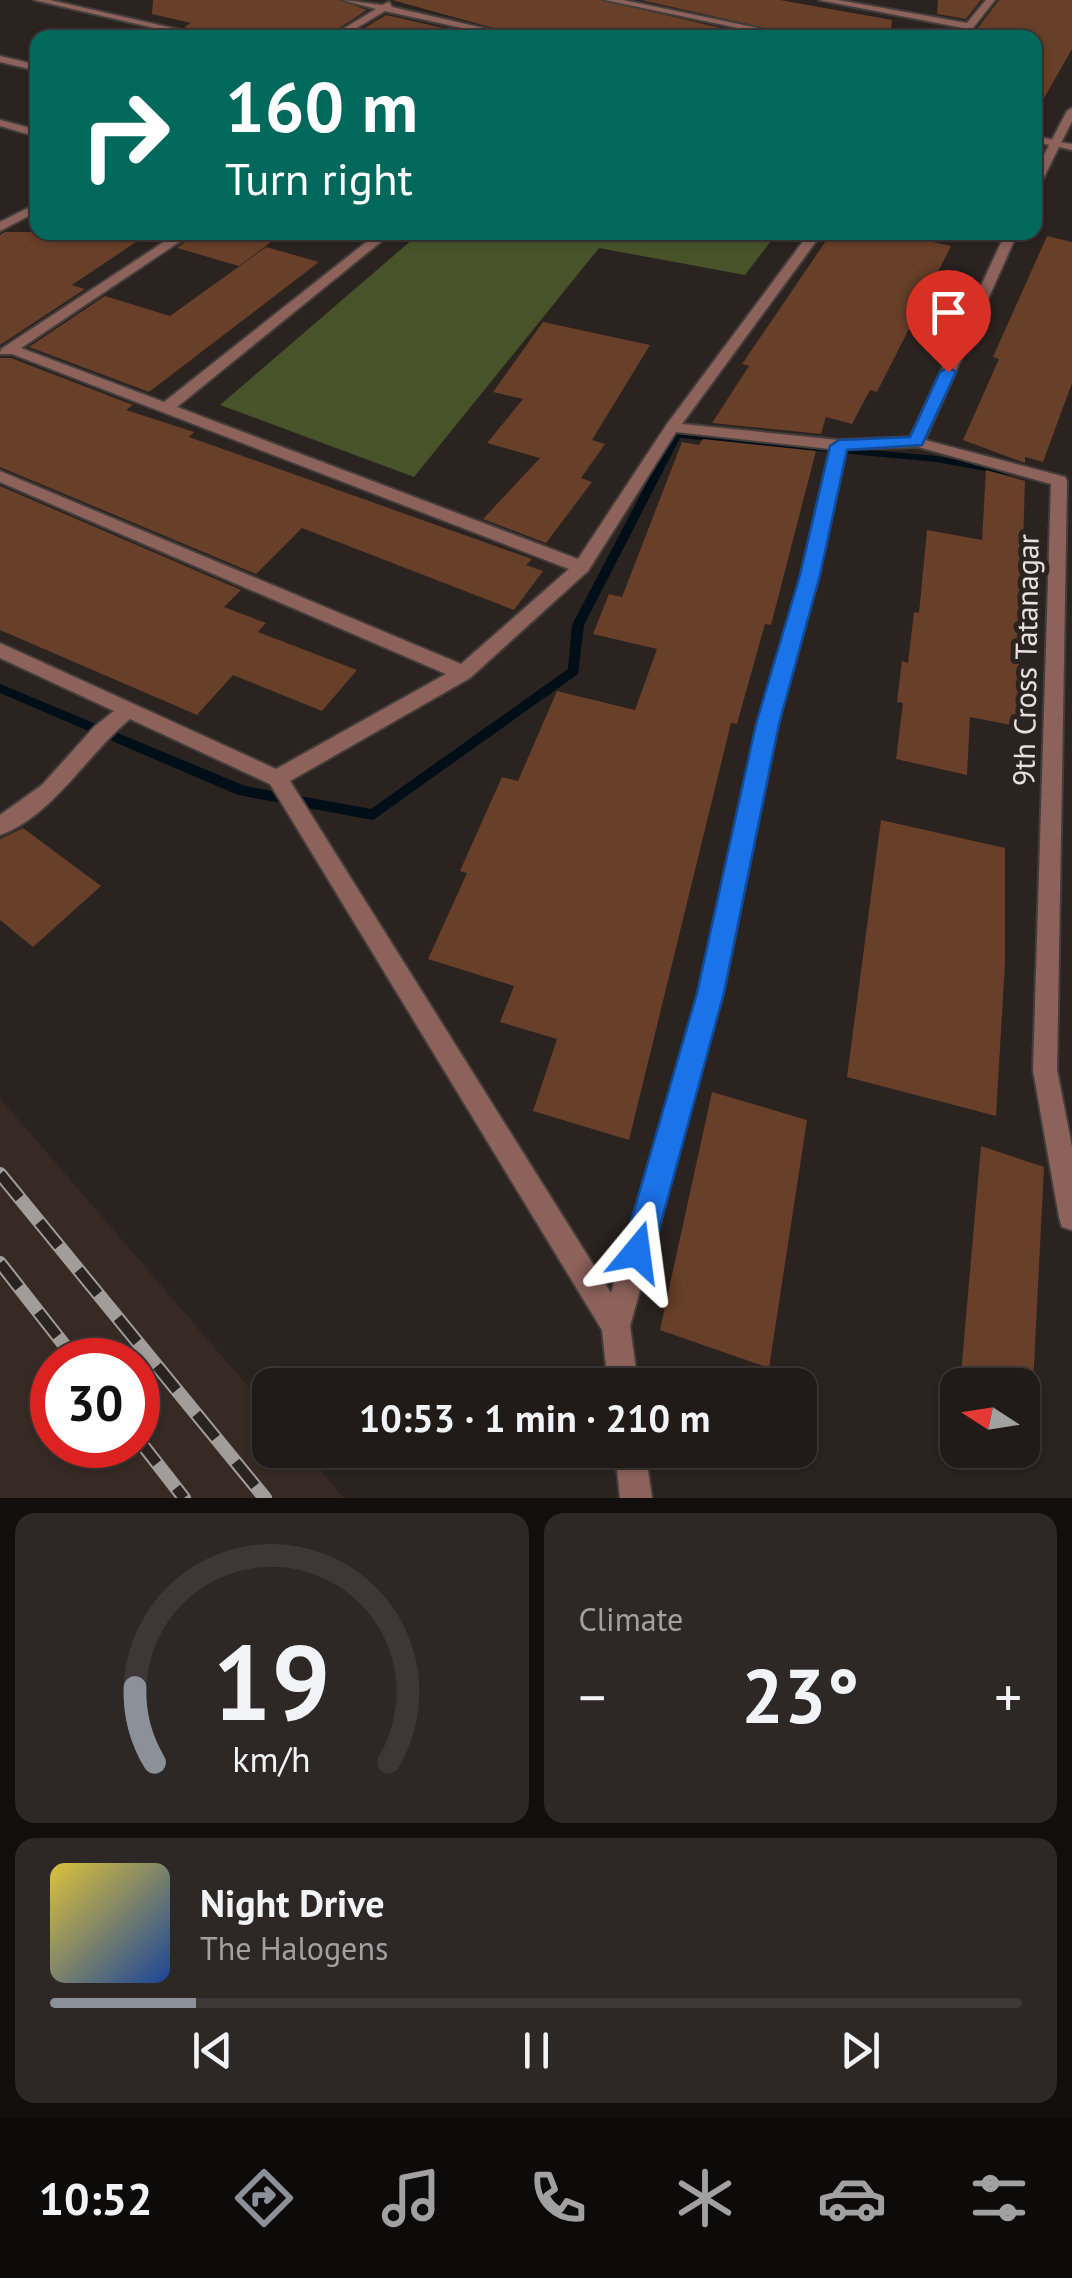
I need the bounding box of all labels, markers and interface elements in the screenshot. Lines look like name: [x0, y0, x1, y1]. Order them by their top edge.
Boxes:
text: 160 m: [225, 61, 418, 151]
icon: right: [60, 70, 190, 200]
text: Turn right: [225, 149, 413, 207]
pin: [906, 270, 991, 373]
icon: arrive: [921, 285, 976, 340]
street label: 9th Cross Tatanagar: [1003, 534, 1047, 786]
position arrow: [585, 1200, 689, 1304]
speed limit sign: 30: [30, 1338, 160, 1468]
north arrow: [940, 1368, 1040, 1468]
map controls: [940, 1368, 1040, 1468]
text: 10:53 · 1 min · 210 m: [359, 1393, 710, 1442]
text: Climate: [579, 1598, 683, 1640]
text: 19: [213, 1614, 331, 1749]
text: 23°: [741, 1647, 859, 1744]
text: −: [579, 1661, 606, 1732]
text: +: [994, 1661, 1022, 1732]
text: km/h: [233, 1736, 311, 1782]
text: Night Drive: [200, 1878, 384, 1927]
text: The Halogens: [200, 1927, 388, 1969]
icon: previous: [185, 2023, 240, 2078]
icon: pause: [509, 2023, 564, 2078]
icon: next: [833, 2023, 888, 2078]
icon: directions: [229, 2163, 299, 2233]
icon: music: [376, 2163, 446, 2233]
icon: phone: [523, 2163, 593, 2233]
icon: climate: [670, 2163, 740, 2233]
icon: car: [817, 2163, 887, 2233]
icon: filters: [964, 2163, 1034, 2233]
text: 10:52: [38, 2169, 153, 2227]

